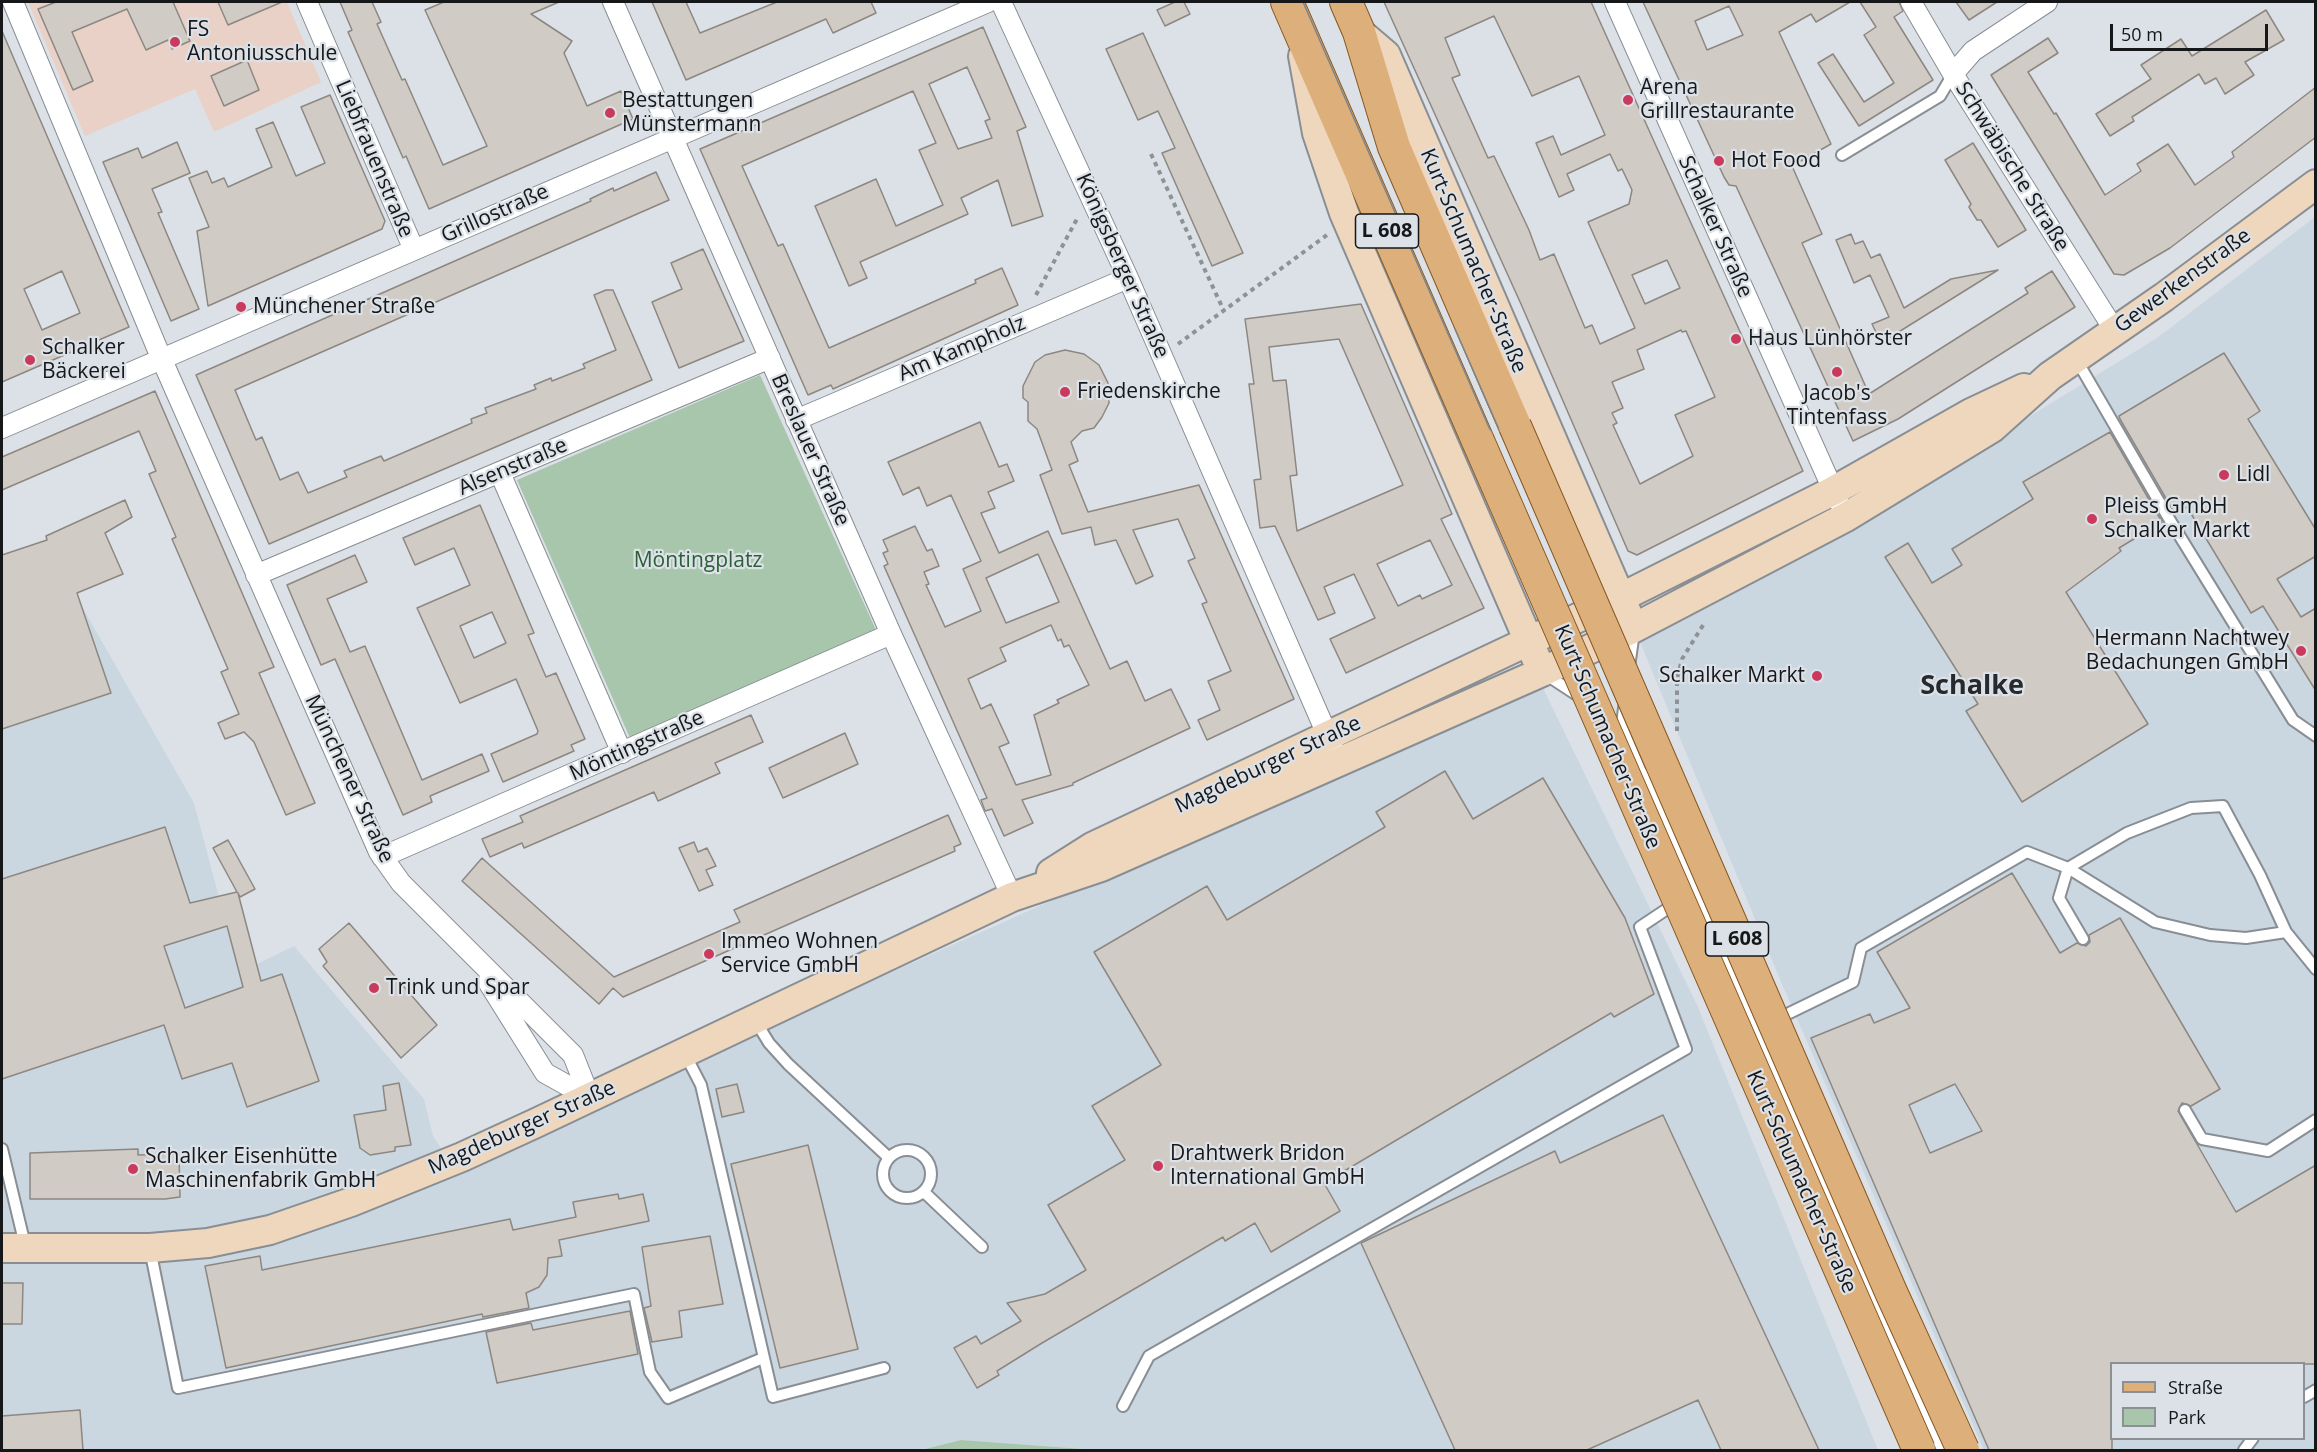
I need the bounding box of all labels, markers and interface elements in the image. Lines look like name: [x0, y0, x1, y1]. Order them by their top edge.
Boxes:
scale bar: [2113, 12, 2270, 50]
place label: FS Antoniusschule: [187, 17, 337, 67]
text: 50 m: [2121, 22, 2163, 46]
marker: FS Antoniusschule: [168, 35, 182, 49]
place label: Arena Grillrestaurante: [1640, 75, 1795, 125]
street label: Liebfrauenstraße: [330, 77, 418, 241]
street label: Schwäbische Straße: [1950, 78, 2074, 256]
place label: Bestattungen Münstermann: [622, 88, 761, 138]
marker: Arena Grillrestaurante: [1621, 93, 1635, 107]
marker: Bestattungen Münstermann: [603, 106, 617, 120]
street label: Kurt-Schumacher-Straße: [1414, 145, 1532, 377]
place label: Hot Food: [1731, 148, 1821, 174]
street label: Schalker Straße: [1672, 152, 1758, 302]
marker: Hot Food: [1712, 154, 1726, 168]
street label: Königsberger Straße: [1070, 170, 1174, 362]
street label: Grillostraße: [437, 179, 553, 249]
road number: L 608: [1356, 214, 1418, 248]
street label: Gewerkenstraße: [2110, 223, 2256, 339]
place label: Münchener Straße: [253, 294, 435, 320]
marker: Münchener Straße: [234, 300, 248, 314]
street label: Am Kampholz: [895, 311, 1029, 387]
place label: Haus Lünhörster: [1748, 326, 1912, 352]
marker: Haus Lünhörster: [1729, 332, 1743, 346]
place label: Schalker Bäckerei: [42, 335, 126, 385]
marker: Schalker Bäckerei: [23, 353, 37, 367]
marker: Jacob's Tintenfass: [1830, 365, 1844, 379]
street label: Breslauer Straße: [765, 370, 855, 530]
place label: Friedenskirche: [1077, 379, 1221, 405]
place label: Jacob's Tintenfass: [1787, 381, 1887, 431]
marker: Friedenskirche: [1058, 385, 1072, 399]
street label: Alsenstraße: [455, 433, 571, 501]
place label: Lidl: [2236, 462, 2270, 488]
marker: Lidl: [2217, 468, 2231, 482]
place label: Pleiss GmbH Schalker Markt: [2104, 494, 2250, 544]
marker: Pleiss GmbH Schalker Markt: [2085, 512, 2099, 526]
park label: Möntingplatz: [634, 548, 762, 574]
street label: Kurt-Schumacher-Straße: [1548, 621, 1666, 853]
place label: Hermann Nachtwey Bedachungen GmbH: [2086, 626, 2289, 676]
marker: Hermann Nachtwey Bedachungen GmbH: [2294, 644, 2308, 658]
place label: Schalker Markt: [1659, 663, 1805, 689]
marker: Schalker Markt: [1810, 669, 1824, 683]
district label: Schalke: [1920, 670, 2024, 702]
street label: Münchener Straße: [299, 691, 399, 867]
street label: Möntingstraße: [566, 705, 708, 787]
street label: Magdeburger Straße: [1171, 711, 1365, 819]
road number: L 608: [1706, 922, 1768, 956]
place label: Immeo Wohnen Service GmbH: [721, 929, 878, 979]
marker: Immeo Wohnen Service GmbH: [702, 947, 716, 961]
place label: Trink und Spar: [386, 975, 529, 1001]
marker: Trink und Spar: [367, 981, 381, 995]
street label: Kurt-Schumacher-Straße: [1740, 1067, 1862, 1297]
street label: Magdeburger Straße: [424, 1075, 620, 1181]
place label: Drahtwerk Bridon International GmbH: [1170, 1141, 1365, 1191]
place label: Schalker Eisenhütte Maschinenfabrik GmbH: [145, 1144, 376, 1194]
marker: Drahtwerk Bridon International GmbH: [1151, 1159, 1165, 1173]
marker: Schalker Eisenhütte Maschinenfabrik GmbH: [126, 1162, 140, 1176]
legend: [2110, 1362, 2305, 1440]
text: Straße: [2168, 1375, 2223, 1399]
text: Park: [2168, 1405, 2206, 1429]

